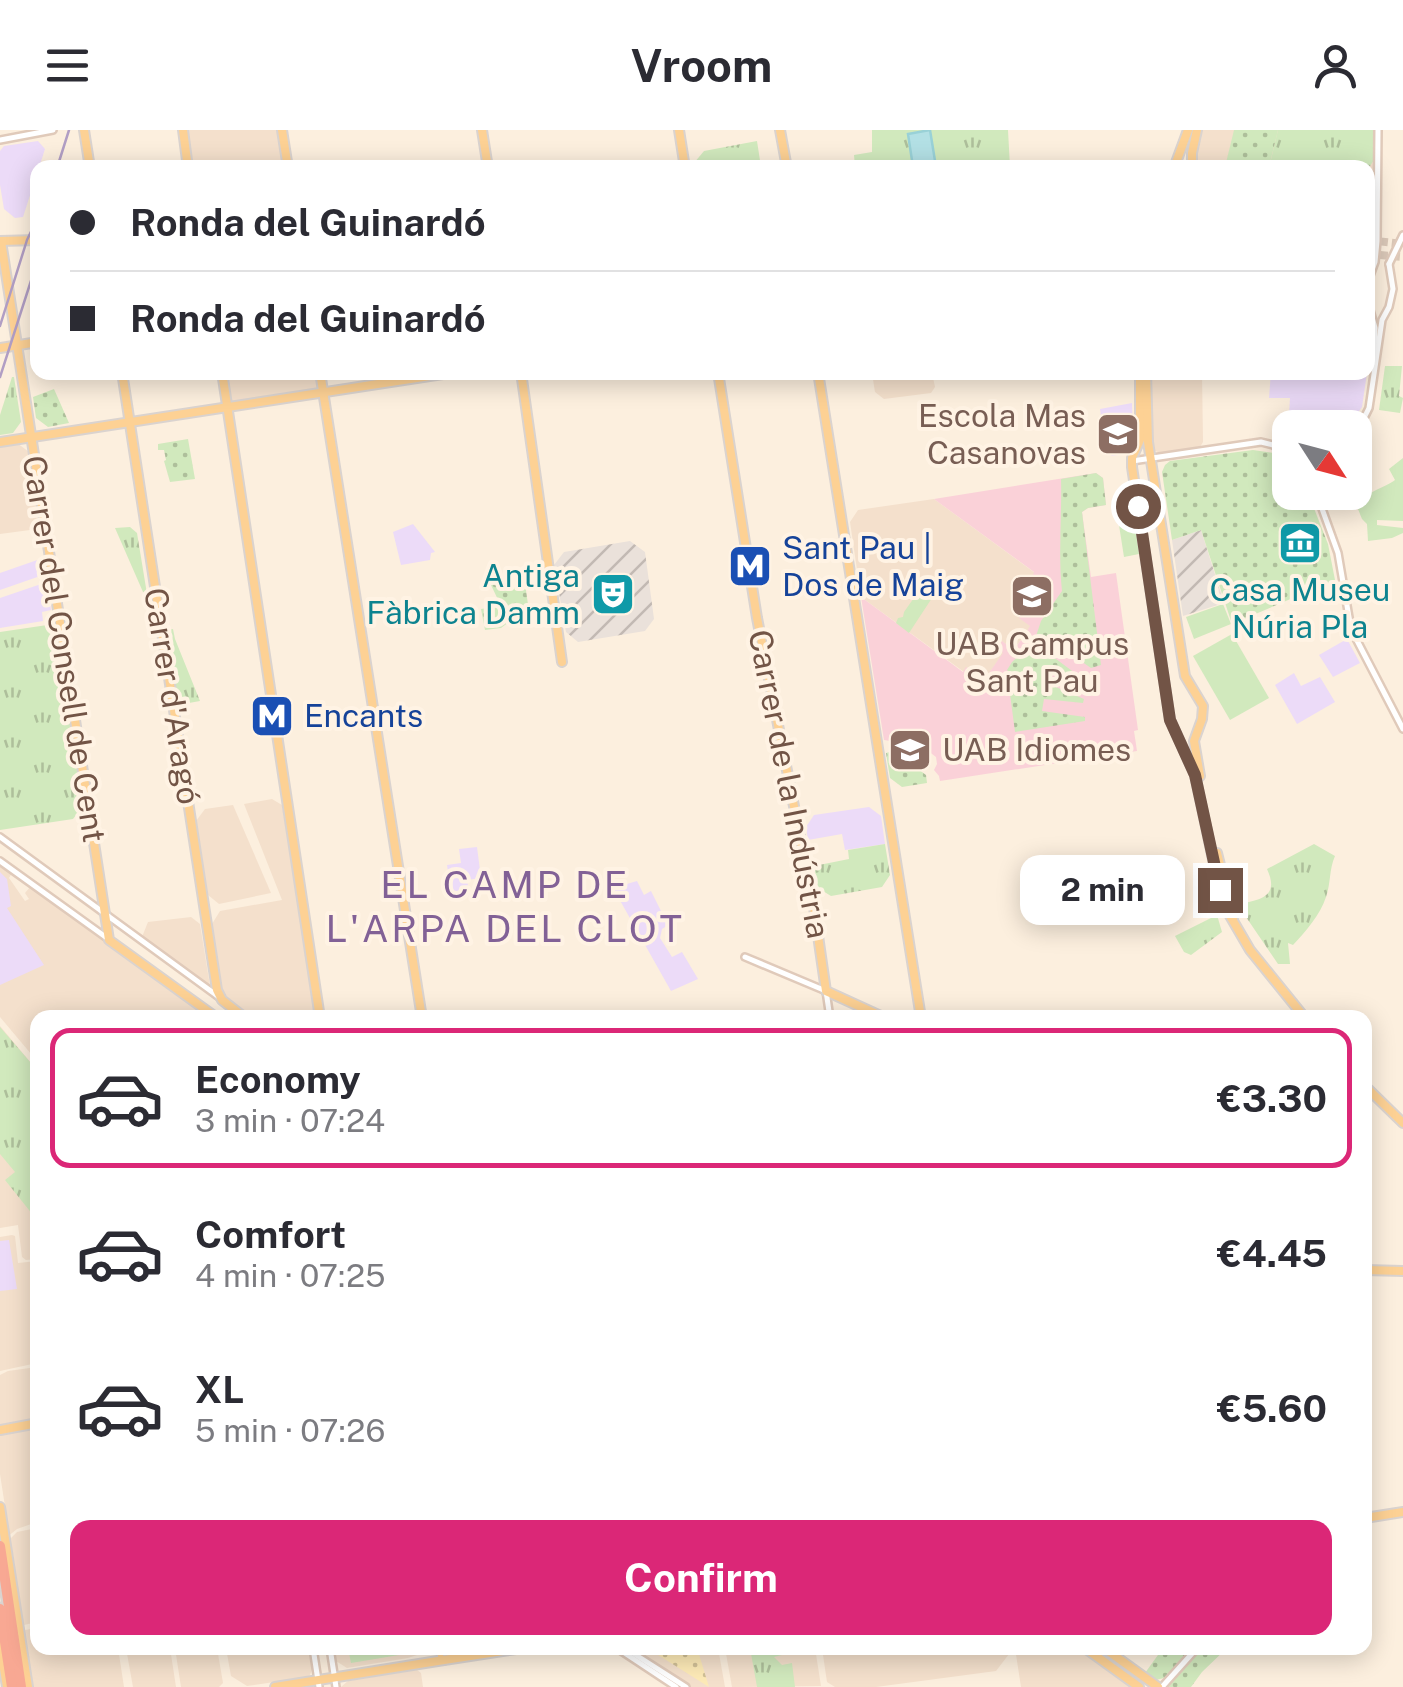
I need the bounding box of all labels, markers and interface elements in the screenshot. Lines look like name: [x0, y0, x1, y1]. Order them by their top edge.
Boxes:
icon: menu: [40, 38, 95, 93]
icon: person: [1308, 38, 1363, 93]
text: Vroom: [631, 39, 772, 92]
text: Ronda del Guinardó: [130, 200, 486, 245]
text: Ronda del Guinardó: [130, 296, 486, 341]
place label: Escola Mas Casanovas: [918, 397, 1086, 471]
north arrow: [1272, 410, 1372, 510]
map controls: [1272, 410, 1372, 510]
school or university icon: Escola Mas Casanovas: [1095, 411, 1141, 457]
street label: Carrer del Consell de Cent: [16, 453, 113, 845]
route start: [1116, 484, 1161, 529]
museum icon: Casa Museu Núria Pla: [1277, 520, 1323, 566]
place label: Sant Pau | Dos de Maig: [782, 529, 964, 603]
metro station icon: Sant Pau | Dos de Maig: [727, 543, 773, 589]
place label: Antiga Fàbrica Damm: [366, 557, 580, 631]
theatre icon: Antiga Fàbrica Damm: [590, 571, 636, 617]
place label: Casa Museu Núria Pla: [1210, 571, 1390, 645]
school or university icon: UAB Campus Sant Pau: [1009, 573, 1055, 619]
street label: Carrer d'Aragó: [137, 585, 208, 807]
place label: UAB Campus Sant Pau: [935, 625, 1129, 699]
street label: Carrer de la Indústria: [741, 626, 838, 941]
metro station icon: Encants: [249, 693, 295, 739]
place label: Encants: [304, 697, 423, 734]
school or university icon: UAB Idiomes: [887, 727, 933, 773]
place label: UAB Idiomes: [942, 731, 1131, 768]
callout: 2 min: [1020, 855, 1185, 925]
district label: EL CAMP DE L'ARPA DEL CLOT: [325, 862, 685, 951]
route end: [1198, 868, 1243, 913]
text: 2 min: [1061, 871, 1144, 908]
icon: car: [75, 1053, 165, 1143]
text: Economy: [195, 1057, 361, 1102]
text: €3.30: [1217, 1076, 1327, 1121]
text: 3 min · 07:24: [195, 1102, 385, 1139]
icon: car: [75, 1208, 165, 1298]
text: Comfort: [195, 1212, 346, 1257]
text: €4.45: [1217, 1231, 1327, 1276]
text: 4 min · 07:25: [195, 1257, 386, 1294]
icon: car: [75, 1363, 165, 1453]
text: XL: [195, 1367, 244, 1412]
text: €5.60: [1217, 1386, 1327, 1431]
text: 5 min · 07:26: [195, 1412, 385, 1449]
button: Confirm: [70, 1520, 1332, 1635]

